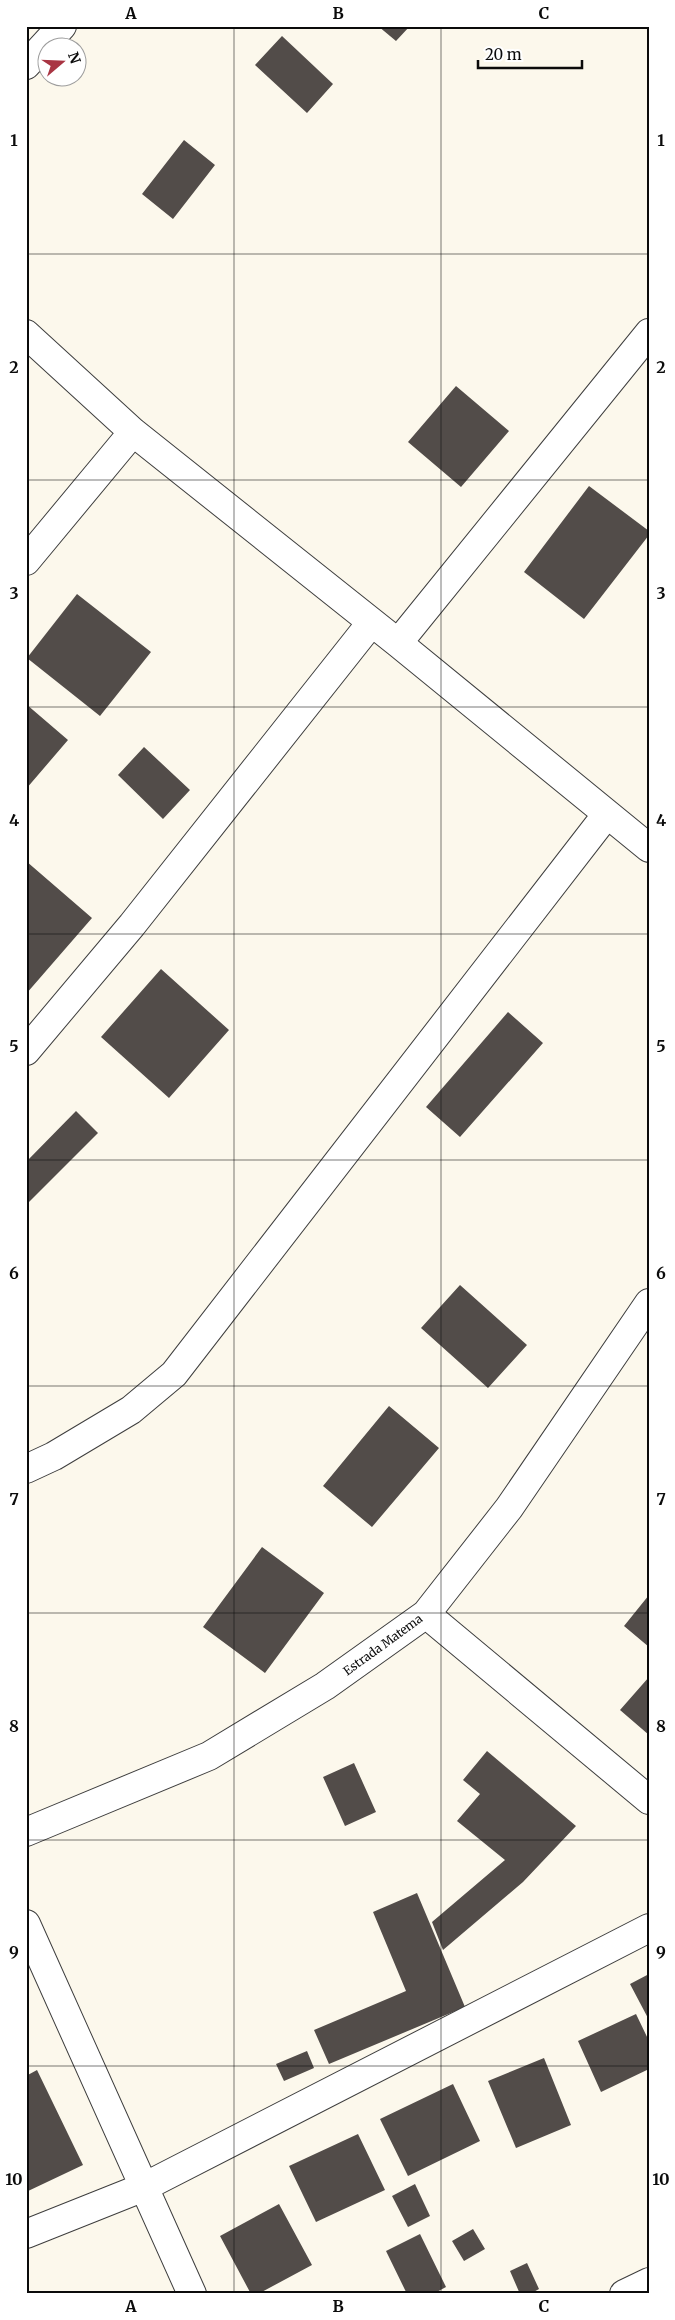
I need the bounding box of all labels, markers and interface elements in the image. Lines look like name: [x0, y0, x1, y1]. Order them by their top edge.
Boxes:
text: A: [124, 3, 137, 23]
text: B: [332, 3, 344, 23]
text: C: [539, 3, 549, 23]
north arrow: [38, 38, 88, 88]
scale bar: [478, 38, 581, 70]
text: 20 m: [485, 45, 522, 64]
text: N: [64, 50, 85, 66]
text: 1: [10, 130, 18, 150]
text: 1: [657, 130, 665, 150]
text: 2: [9, 357, 19, 377]
text: 2: [656, 357, 666, 377]
text: 3: [9, 583, 19, 603]
text: 3: [656, 583, 666, 603]
text: 4: [9, 810, 19, 830]
text: 4: [656, 810, 666, 830]
text: 5: [9, 1036, 19, 1056]
text: 5: [656, 1036, 666, 1056]
text: 6: [9, 1263, 19, 1283]
text: 6: [656, 1263, 666, 1283]
text: 7: [9, 1489, 19, 1509]
text: 7: [656, 1489, 666, 1509]
street label: Estrada Matema: [340, 1611, 426, 1678]
text: 8: [9, 1716, 19, 1736]
text: 8: [656, 1716, 666, 1736]
text: 9: [9, 1942, 19, 1962]
text: 9: [656, 1942, 666, 1962]
text: 10: [5, 2169, 23, 2189]
text: 10: [652, 2169, 670, 2189]
text: A: [124, 2296, 137, 2316]
text: B: [332, 2296, 344, 2316]
text: C: [539, 2296, 549, 2316]

